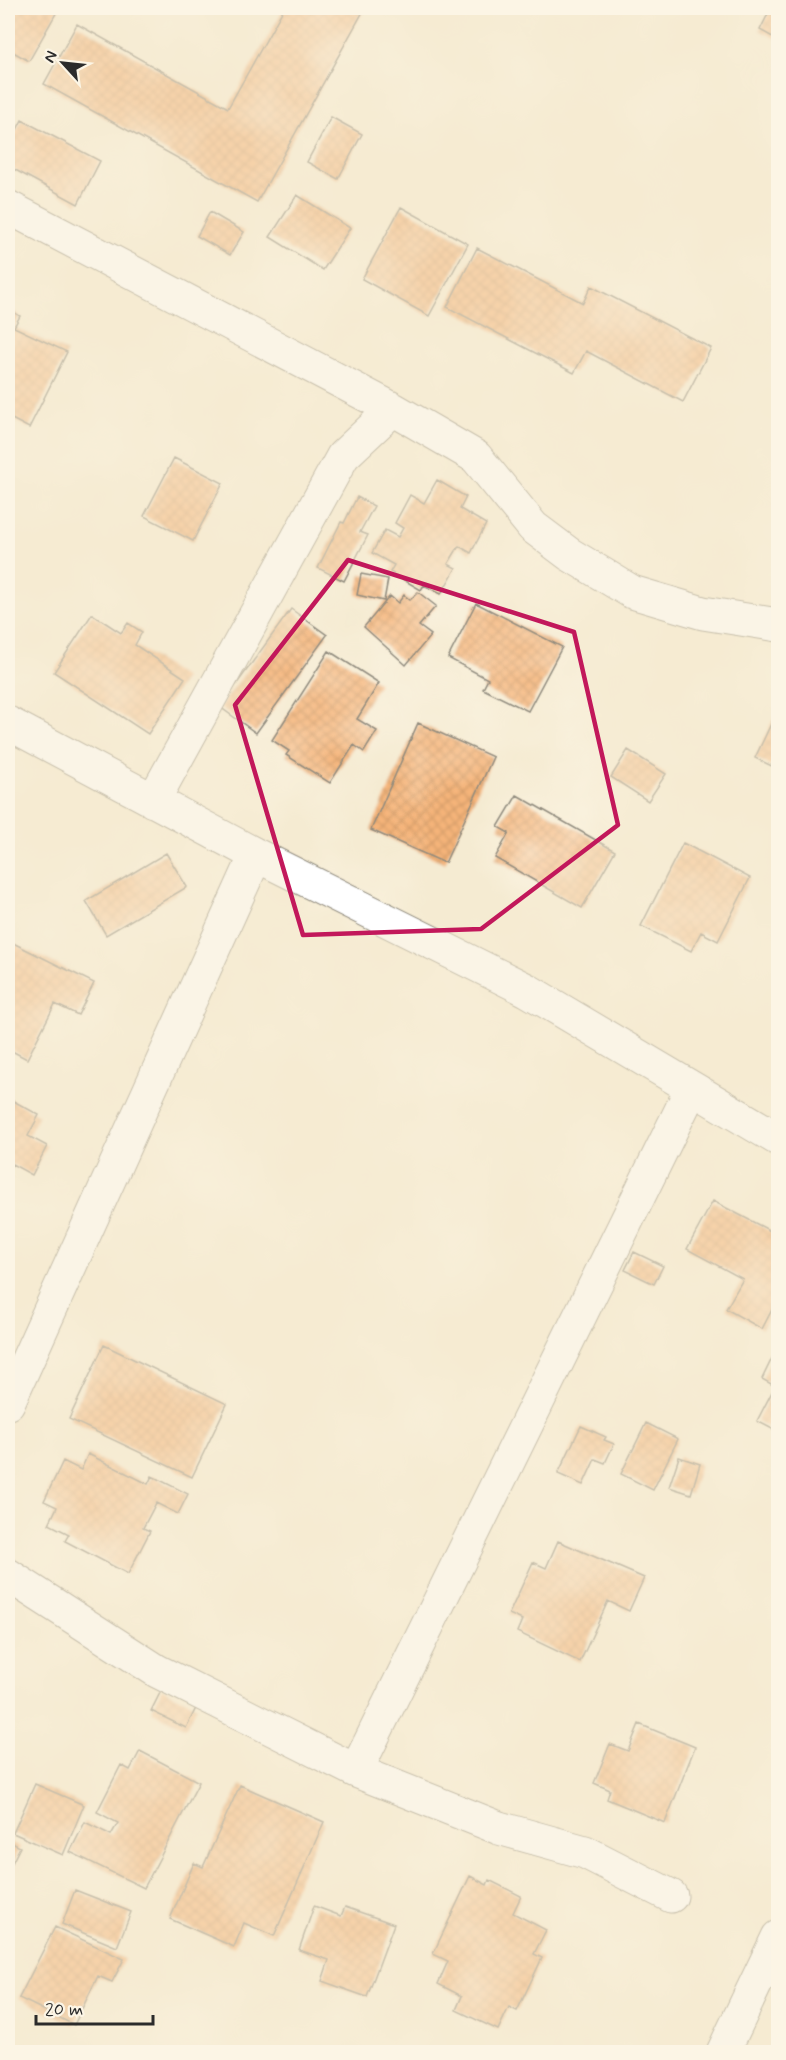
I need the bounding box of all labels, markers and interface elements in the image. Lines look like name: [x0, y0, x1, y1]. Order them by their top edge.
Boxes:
north arrow: [33, 33, 93, 93]
text: N: [39, 47, 63, 66]
scale bar: [36, 1988, 153, 2026]
text: 20 m: [45, 1998, 83, 2022]

